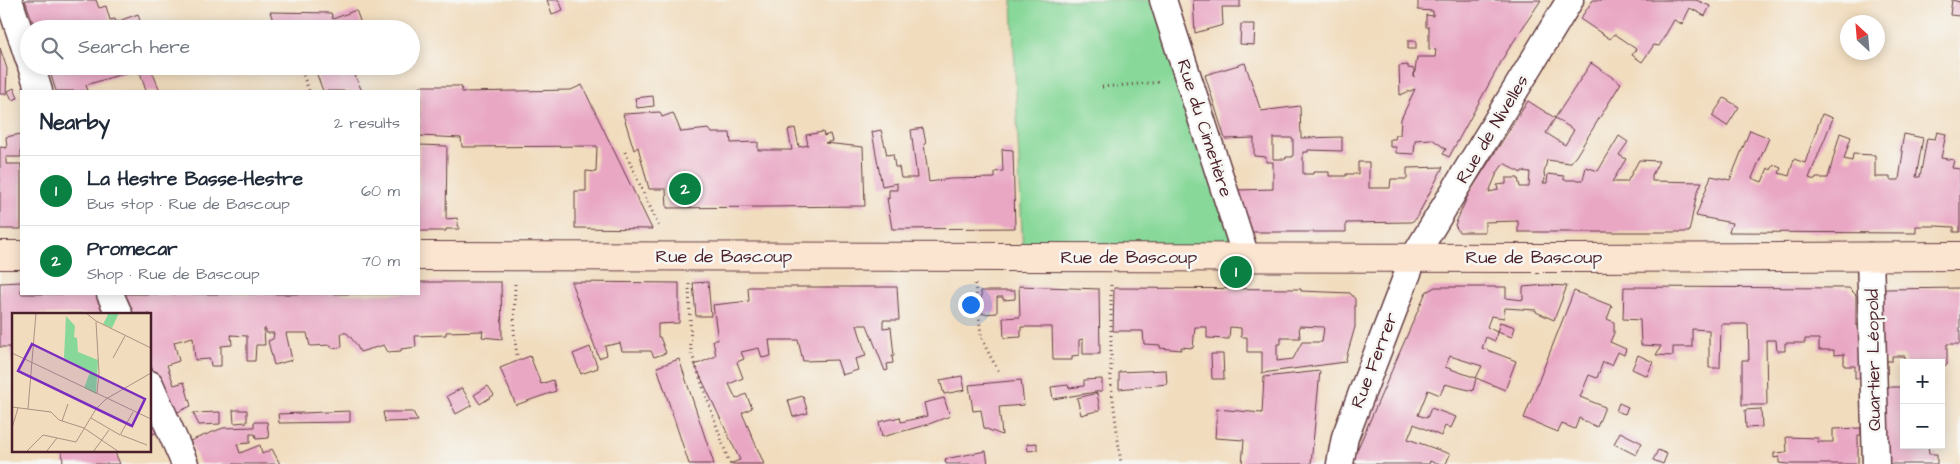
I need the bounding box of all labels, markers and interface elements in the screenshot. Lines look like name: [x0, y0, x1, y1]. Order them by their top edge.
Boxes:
north arrow: [1840, 15, 1885, 60]
search box: [20, 20, 420, 75]
icon: search: [38, 34, 66, 62]
text: Search here: [78, 34, 190, 61]
street label: Rue du Cimetière: [1171, 56, 1239, 200]
street label: Rue de Nivelles: [1450, 70, 1535, 188]
text: Nearby: [40, 108, 110, 137]
text: 2 results: [334, 112, 400, 134]
text: La Hestre Basse-Hestre: [87, 166, 303, 193]
pin: 2: [669, 170, 701, 208]
text: 1: [55, 180, 57, 202]
text: 60 m: [361, 180, 400, 202]
text: Bus stop · Rue de Bascoup: [87, 193, 290, 215]
text: Promecar: [87, 236, 178, 263]
street label: Rue de Bascoup: [656, 244, 792, 269]
street label: Rue de Bascoup: [1061, 245, 1197, 270]
street label: Rue de Bascoup: [1466, 245, 1602, 270]
text: 2: [51, 250, 61, 272]
text: 70 m: [361, 250, 400, 272]
pin: 1: [1220, 253, 1252, 291]
text: Shop · Rue de Bascoup: [87, 263, 260, 285]
street label: Quartier Léopold: [1860, 289, 1887, 431]
your location: [958, 292, 984, 318]
street label: Rue Ferrer: [1345, 309, 1404, 412]
inset map: [12, 313, 151, 452]
map controls: [1900, 359, 1945, 449]
button: +: [1900, 359, 1945, 404]
button: −: [1900, 404, 1945, 449]

